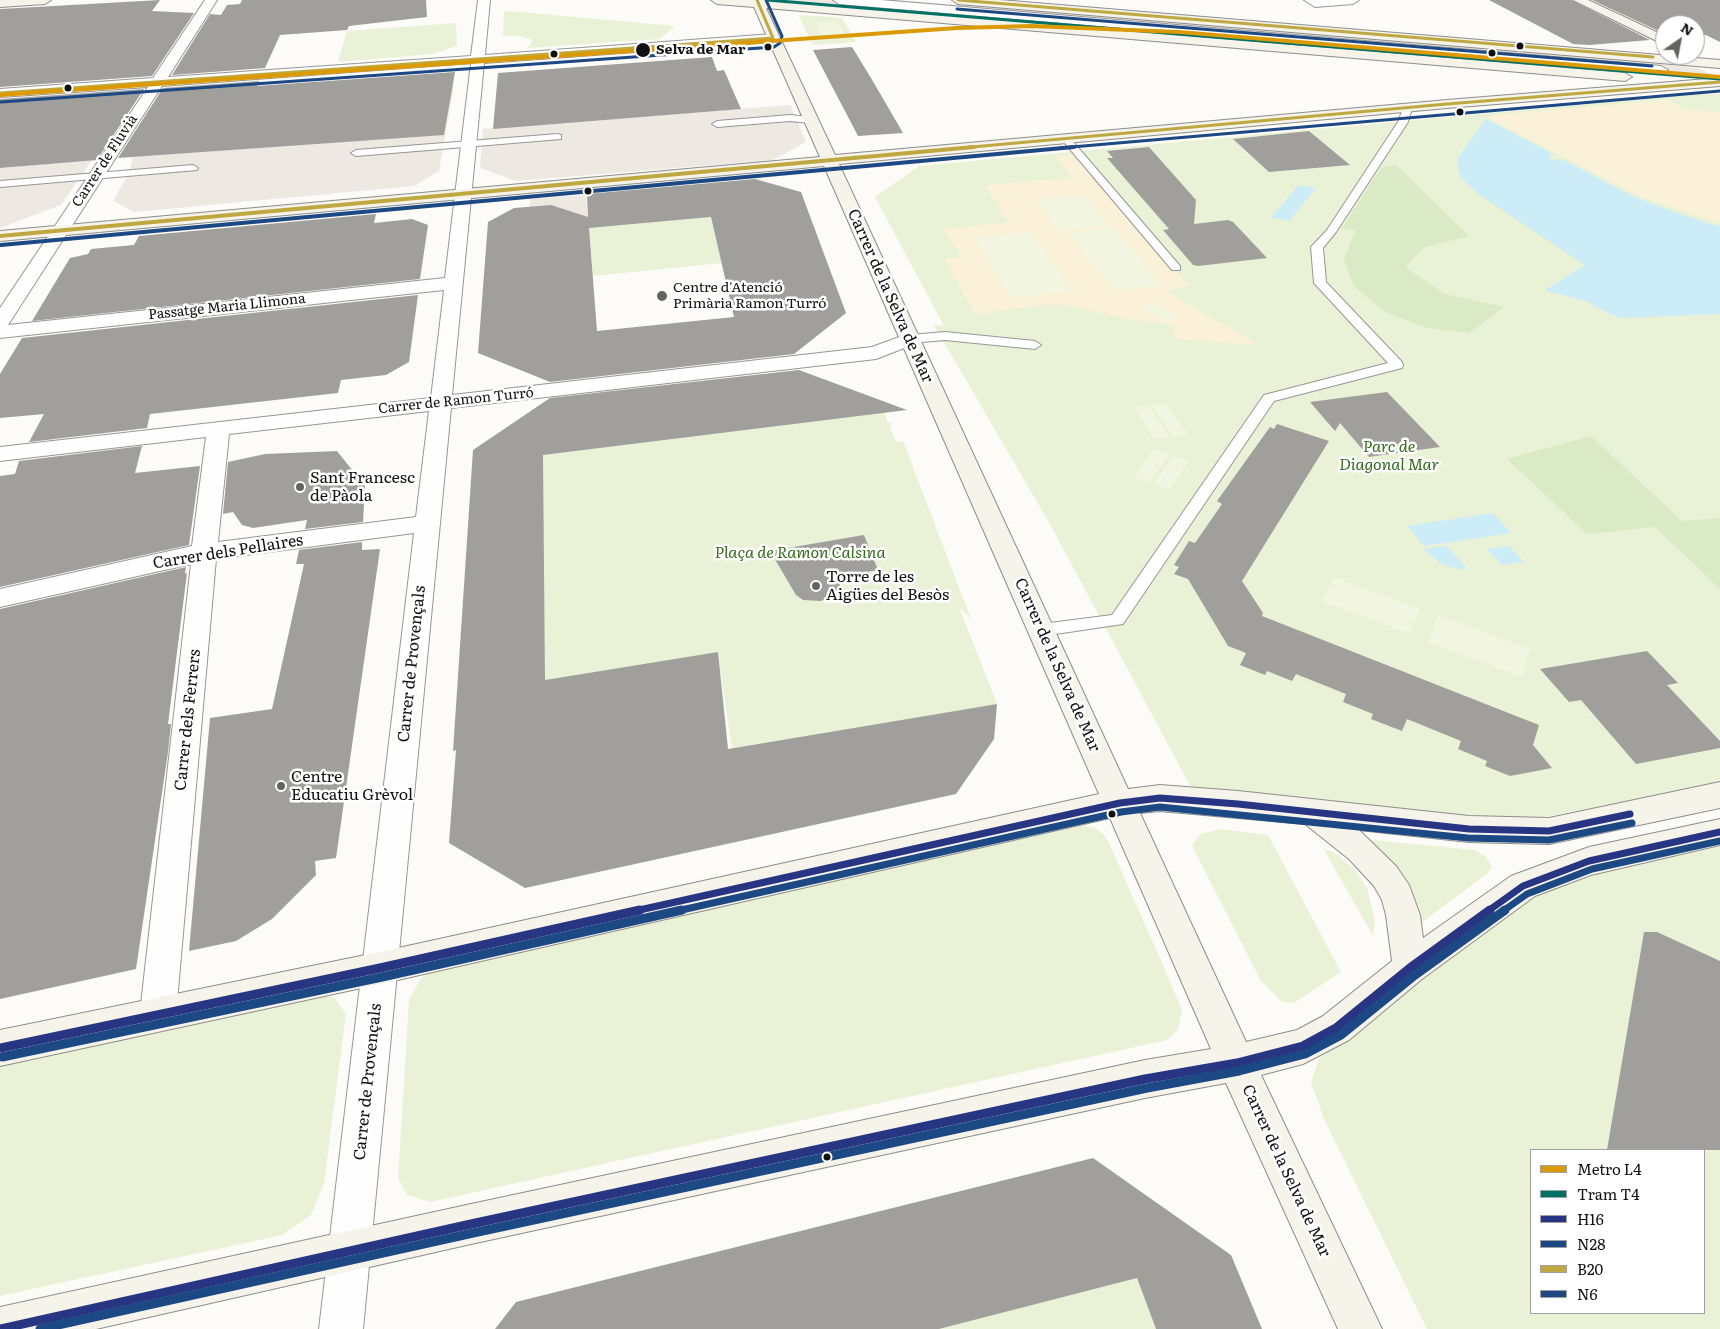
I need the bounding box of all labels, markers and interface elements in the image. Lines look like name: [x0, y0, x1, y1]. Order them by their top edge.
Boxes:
north arrow: [1655, 15, 1705, 65]
text: N: [1677, 17, 1698, 40]
marker: Selva de Mar: [634, 41, 652, 59]
unlabelled marker: [1515, 41, 1525, 51]
place label: Selva de Mar: [656, 42, 745, 58]
unlabelled marker: [763, 42, 773, 52]
unlabelled marker: [1487, 48, 1497, 58]
unlabelled marker: [549, 49, 559, 59]
unlabelled marker: [63, 83, 73, 93]
unlabelled marker: [1455, 107, 1465, 117]
street label: Carrer de Fluvià: [69, 112, 141, 210]
unlabelled marker: [583, 186, 593, 196]
street label: Carrer de la Selva de Mar: [843, 206, 937, 386]
place label: Centre d'Atenció Primària Ramon Turró: [673, 280, 827, 312]
marker: Centre d'Atenció Primària Ramon Turró: [655, 289, 669, 303]
street label: Passatge Maria Llimona: [148, 290, 306, 324]
street label: Carrer de Ramon Turró: [377, 384, 535, 418]
park label: Parc de Diagonal Mar: [1339, 437, 1439, 475]
place label: Sant Francesc de Pàola: [310, 468, 415, 506]
marker: Sant Francesc de Pàola: [294, 481, 306, 493]
street label: Carrer dels Pellaires: [151, 531, 305, 573]
park label: Plaça de Ramon Calsina: [714, 543, 886, 563]
place label: Torre de les Aigües del Besòs: [826, 567, 949, 605]
street label: Carrer de la Selva de Mar: [1010, 575, 1104, 755]
marker: Torre de les Aigües del Besòs: [810, 580, 822, 592]
street label: Carrer de Provençals: [394, 585, 430, 743]
street label: Carrer dels Ferrers: [171, 648, 205, 792]
place label: Centre Educatiu Grèvol: [291, 767, 413, 805]
marker: Centre Educatiu Grèvol: [275, 780, 287, 792]
unlabelled marker: [1107, 809, 1117, 819]
street label: Carrer de Provençals: [350, 1003, 386, 1161]
street label: Carrer de la Selva de Mar: [1238, 1082, 1334, 1260]
legend: [1530, 1149, 1705, 1314]
unlabelled marker: [822, 1152, 832, 1162]
text: Metro L4: [1577, 1157, 1642, 1180]
text: Tram T4: [1577, 1182, 1640, 1205]
text: H16: [1577, 1207, 1604, 1230]
text: N28: [1577, 1232, 1605, 1255]
text: B20: [1577, 1257, 1603, 1280]
text: N6: [1577, 1282, 1598, 1305]

